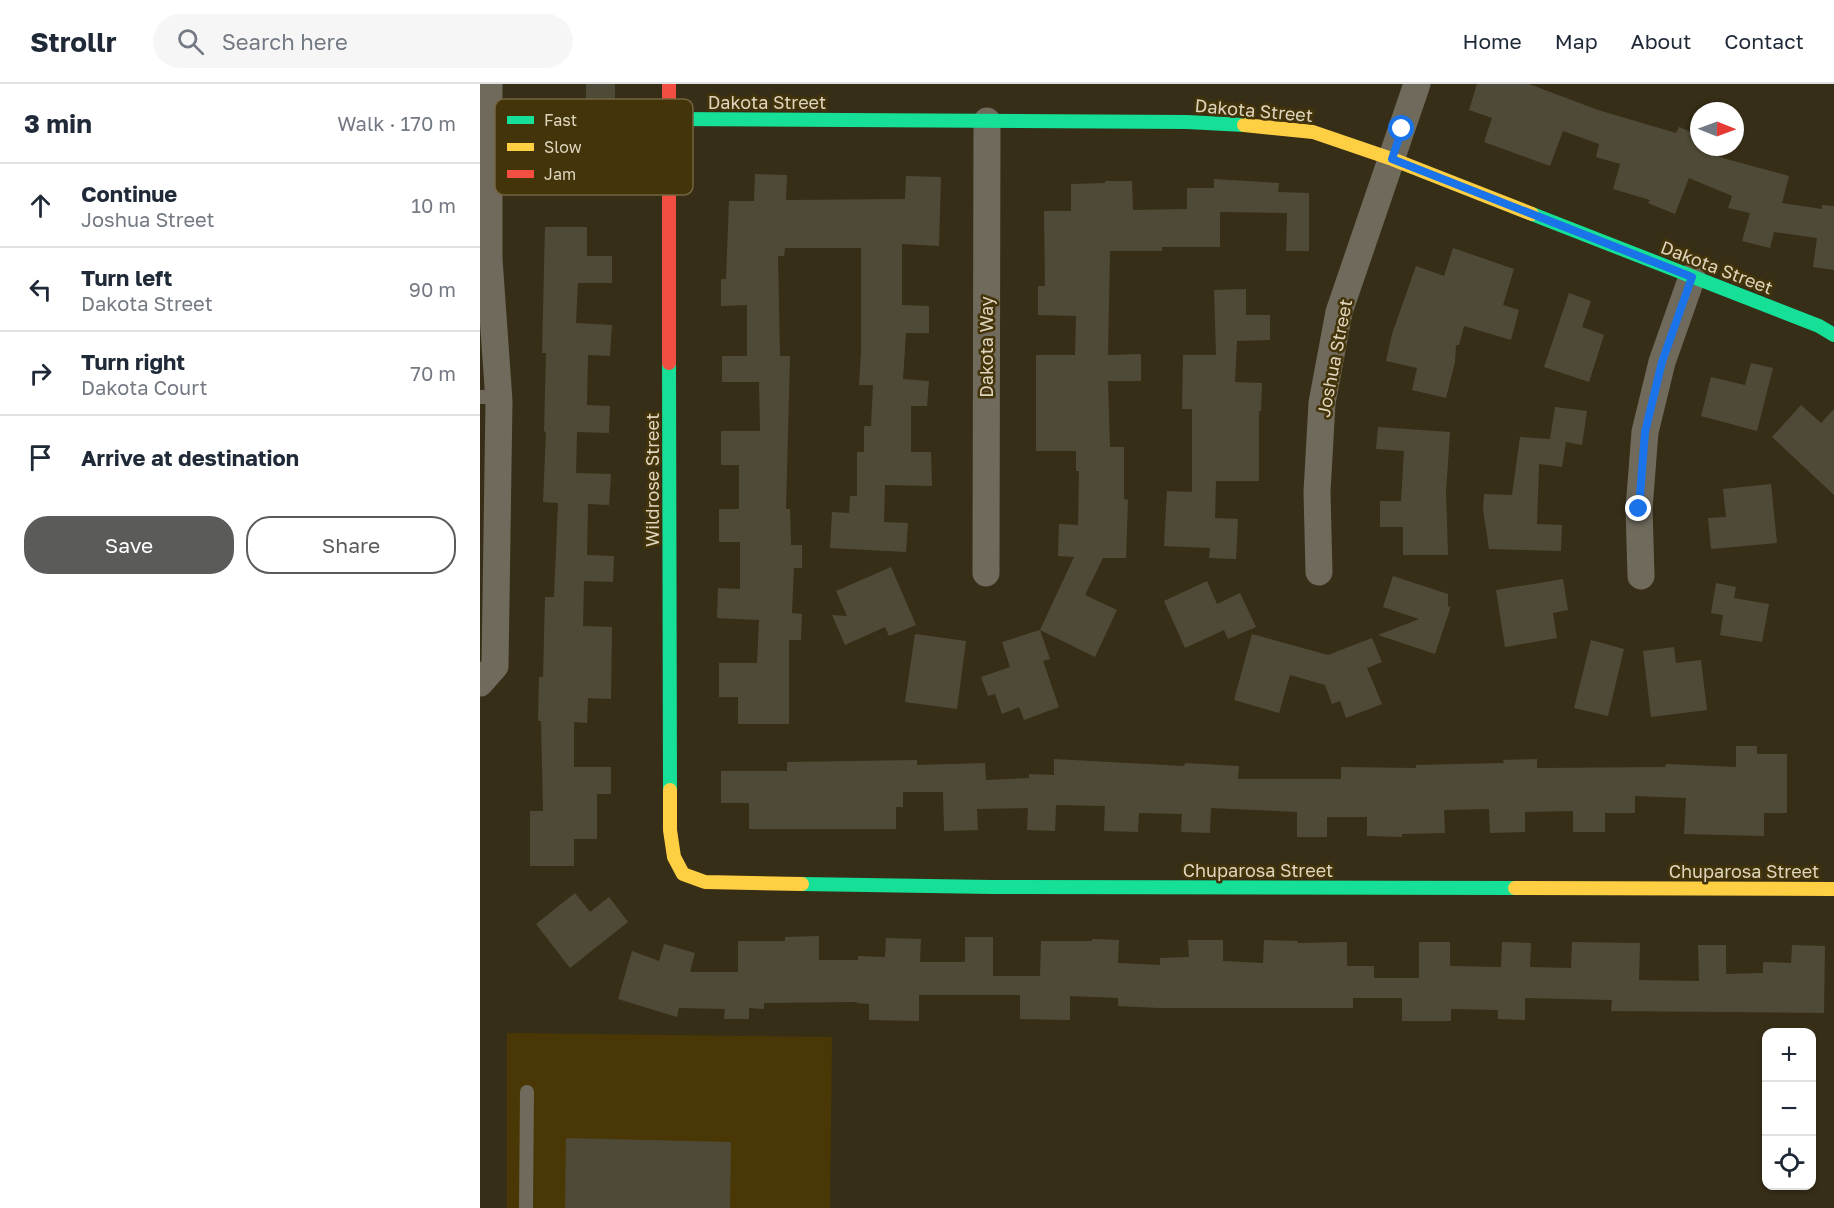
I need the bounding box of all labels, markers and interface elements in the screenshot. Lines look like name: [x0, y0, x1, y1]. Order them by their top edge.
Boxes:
search box: [153, 14, 573, 68]
text: Strollr: [30, 25, 117, 58]
icon: search: [174, 25, 207, 58]
text: Search here: [222, 28, 348, 55]
text: Home: [1462, 28, 1522, 54]
text: Map: [1555, 28, 1598, 54]
text: About: [1631, 28, 1691, 54]
text: Contact: [1724, 28, 1804, 54]
street label: Dakota Street: [708, 91, 826, 113]
street label: Dakota Street: [1194, 94, 1314, 126]
legend: [495, 99, 693, 195]
north arrow: [1690, 102, 1744, 156]
text: 3 min: [24, 108, 92, 139]
text: Fast: [544, 110, 577, 130]
text: Walk · 170 m: [337, 111, 456, 135]
route start: [1388, 115, 1414, 141]
text: Slow: [544, 137, 582, 157]
text: Jam: [544, 164, 576, 184]
text: Continue: [81, 180, 177, 207]
icon: ahead: [24, 189, 57, 222]
text: 10 m: [411, 193, 456, 217]
text: Joshua Street: [81, 207, 215, 231]
street label: Dakota Street: [1658, 235, 1776, 299]
text: Turn left: [81, 264, 172, 291]
icon: left: [24, 273, 57, 306]
text: 90 m: [409, 277, 456, 301]
text: Dakota Street: [81, 291, 213, 315]
street label: Dakota Way: [975, 296, 997, 398]
street label: Joshua Street: [1312, 297, 1356, 419]
text: Turn right: [81, 348, 185, 375]
icon: right: [24, 357, 57, 390]
text: 70 m: [410, 361, 456, 385]
text: Dakota Court: [81, 375, 207, 399]
street label: Wildrose Street: [641, 413, 663, 547]
icon: arrive: [24, 441, 57, 474]
text: Arrive at destination: [81, 444, 299, 471]
route end: [1625, 495, 1651, 521]
button: Save: [24, 516, 234, 574]
button: Share: [246, 516, 456, 574]
street label: Chuparosa Street: [1183, 859, 1333, 881]
street label: Chuparosa Street: [1669, 860, 1819, 882]
map controls: [1762, 1028, 1816, 1190]
button: +: [1762, 1028, 1816, 1082]
button: −: [1762, 1082, 1816, 1136]
button: locate: [1762, 1136, 1816, 1190]

